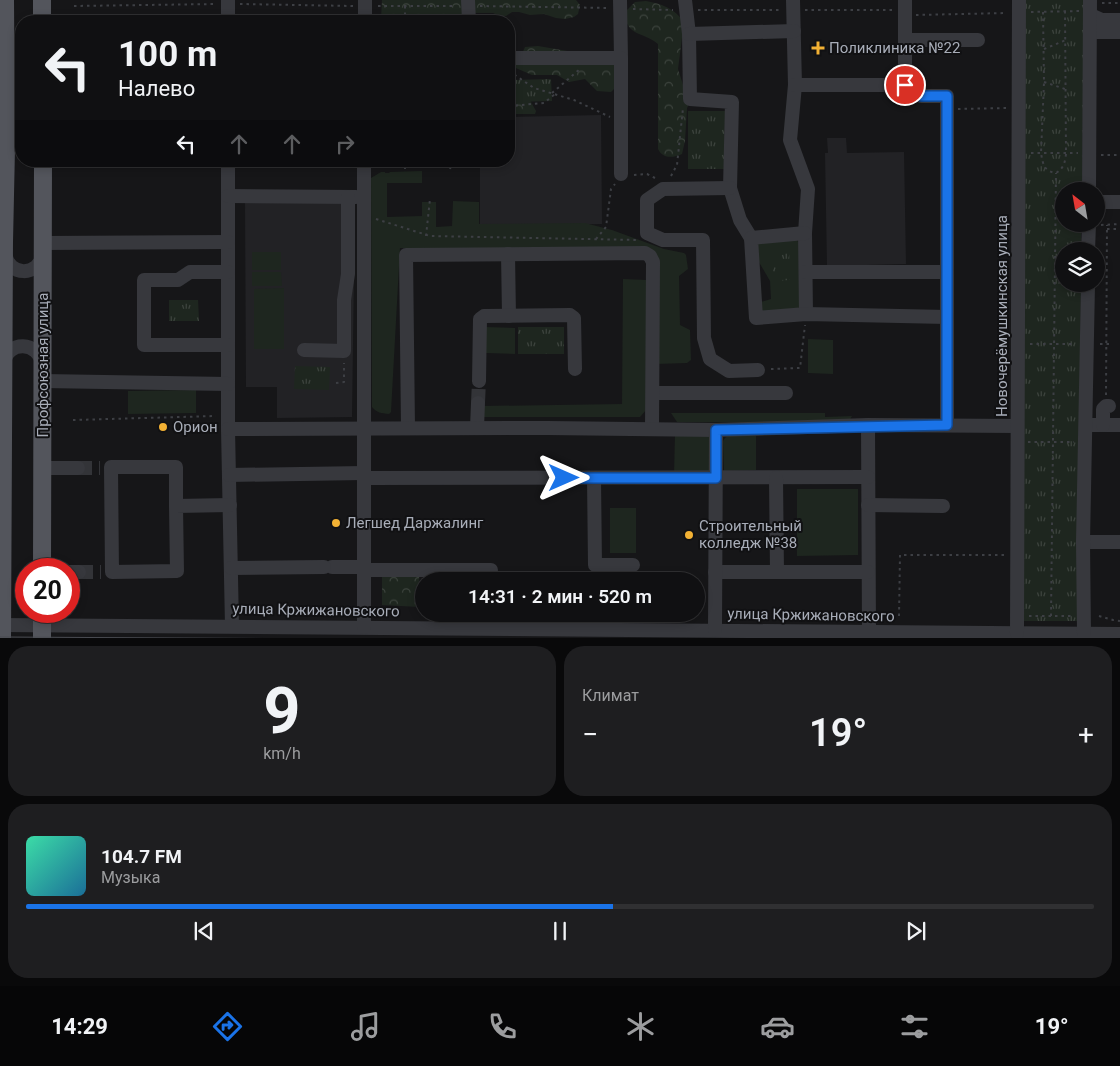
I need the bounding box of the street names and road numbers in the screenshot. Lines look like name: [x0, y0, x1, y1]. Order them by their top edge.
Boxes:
street label: Новочерёмушкинская улица: [993, 215, 1011, 417]
street label: Профсоюзная улица: [34, 293, 52, 437]
street label: улица Кржижановского: [232, 600, 400, 620]
street label: улица Кржижановского: [727, 605, 895, 625]

